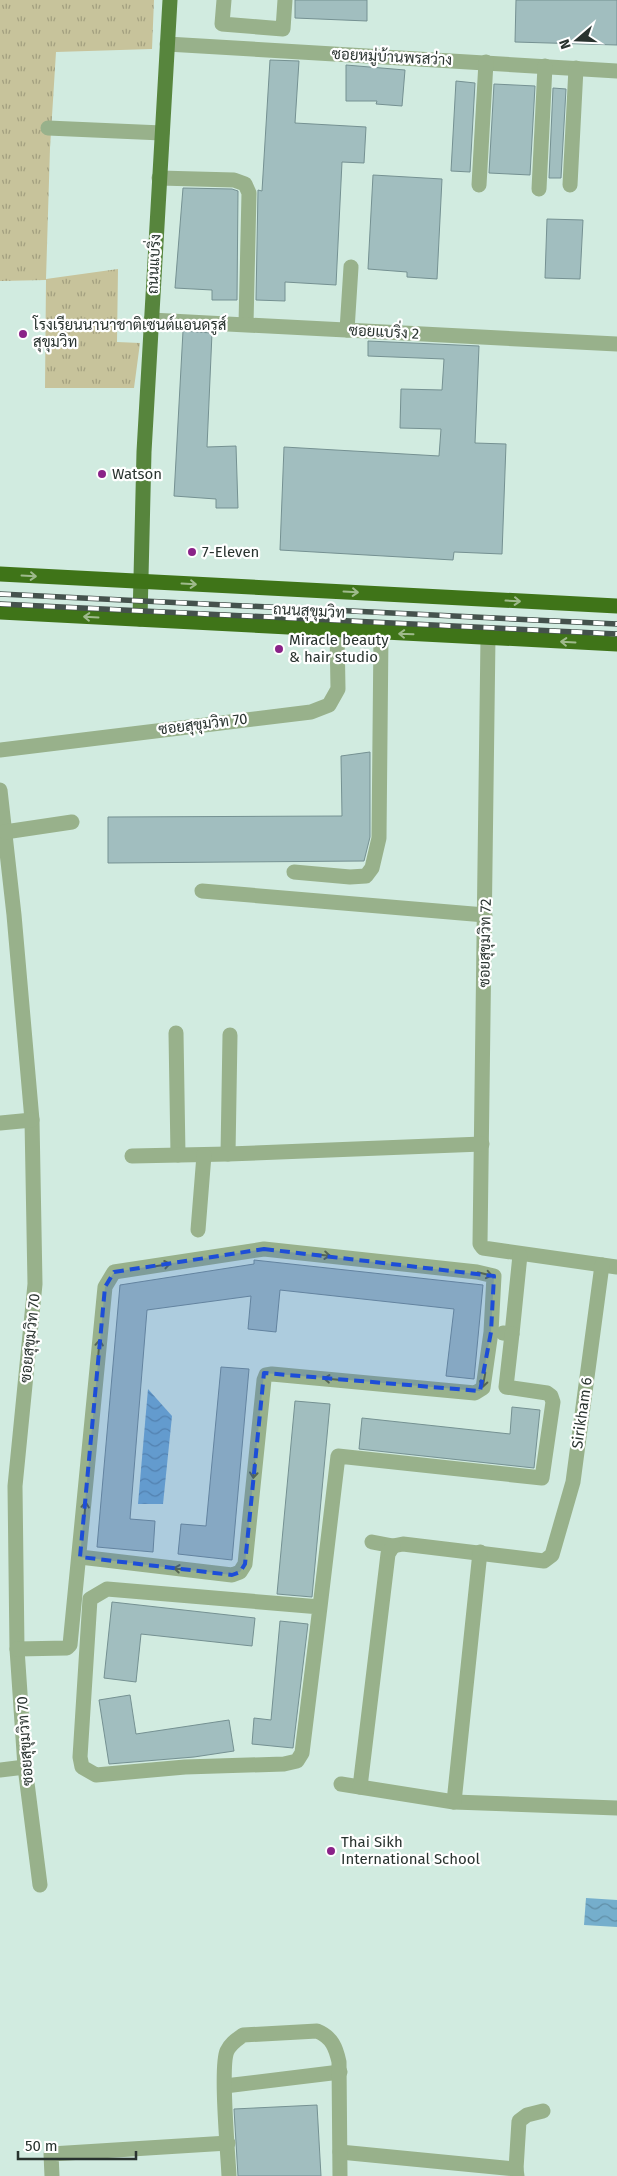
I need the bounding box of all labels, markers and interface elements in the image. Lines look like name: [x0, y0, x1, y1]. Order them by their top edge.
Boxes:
north arrow: [552, 15, 602, 65]
text: N: [556, 37, 575, 51]
street label: ซอยหมู่บ้านพรสว่าง: [331, 44, 453, 70]
street label: ถนนแบริ่ง: [138, 233, 165, 295]
place label: โรงเรียนนานาชาติเซนต์แอนดรูส์ สุขุมวิท: [32, 315, 226, 353]
street label: ซอยแบริ่ง 2: [348, 316, 420, 343]
marker: โรงเรียนนานาชาติเซนต์แอนดรูส์ สุขุมวิท: [17, 328, 29, 340]
place label: Watson: [112, 465, 162, 483]
marker: Watson: [96, 468, 108, 480]
place label: 7-Eleven: [202, 543, 259, 561]
marker: 7-Eleven: [186, 546, 198, 558]
one-way arrow: [21, 571, 37, 580]
one-way arrow: [180, 579, 196, 588]
one-way arrow: [343, 588, 359, 597]
one-way arrow: [505, 596, 521, 605]
street label: ถนนสุขุมวิท: [272, 600, 346, 624]
one-way arrow: [84, 612, 100, 621]
one-way arrow: [398, 629, 414, 638]
place label: Miracle beauty & hair studio: [289, 631, 389, 666]
one-way arrow: [561, 637, 577, 646]
marker: Miracle beauty & hair studio: [273, 643, 285, 655]
street label: ซอยสุขุมวิท 70: [157, 710, 249, 740]
street label: ซอยสุขุมวิท 72: [475, 898, 497, 988]
one-way arrow: [315, 1250, 331, 1260]
one-way arrow: [154, 1259, 170, 1269]
one-way arrow: [476, 1270, 492, 1279]
street label: ซอยสุขุมวิท 70: [16, 1292, 46, 1384]
one-way arrow: [95, 1339, 104, 1355]
one-way arrow: [479, 1371, 489, 1387]
one-way arrow: [324, 1375, 340, 1384]
street label: Sirikham 6: [568, 1376, 596, 1450]
one-way arrow: [250, 1463, 259, 1479]
one-way arrow: [80, 1501, 90, 1517]
one-way arrow: [173, 1564, 189, 1574]
street label: ซอยสุขุมวิท 70: [13, 1695, 39, 1786]
place label: Thai Sikh International School: [341, 1833, 481, 1868]
marker: Thai Sikh International School: [325, 1845, 337, 1857]
scale bar: [18, 2128, 135, 2160]
text: 50 m: [25, 2137, 58, 2155]

